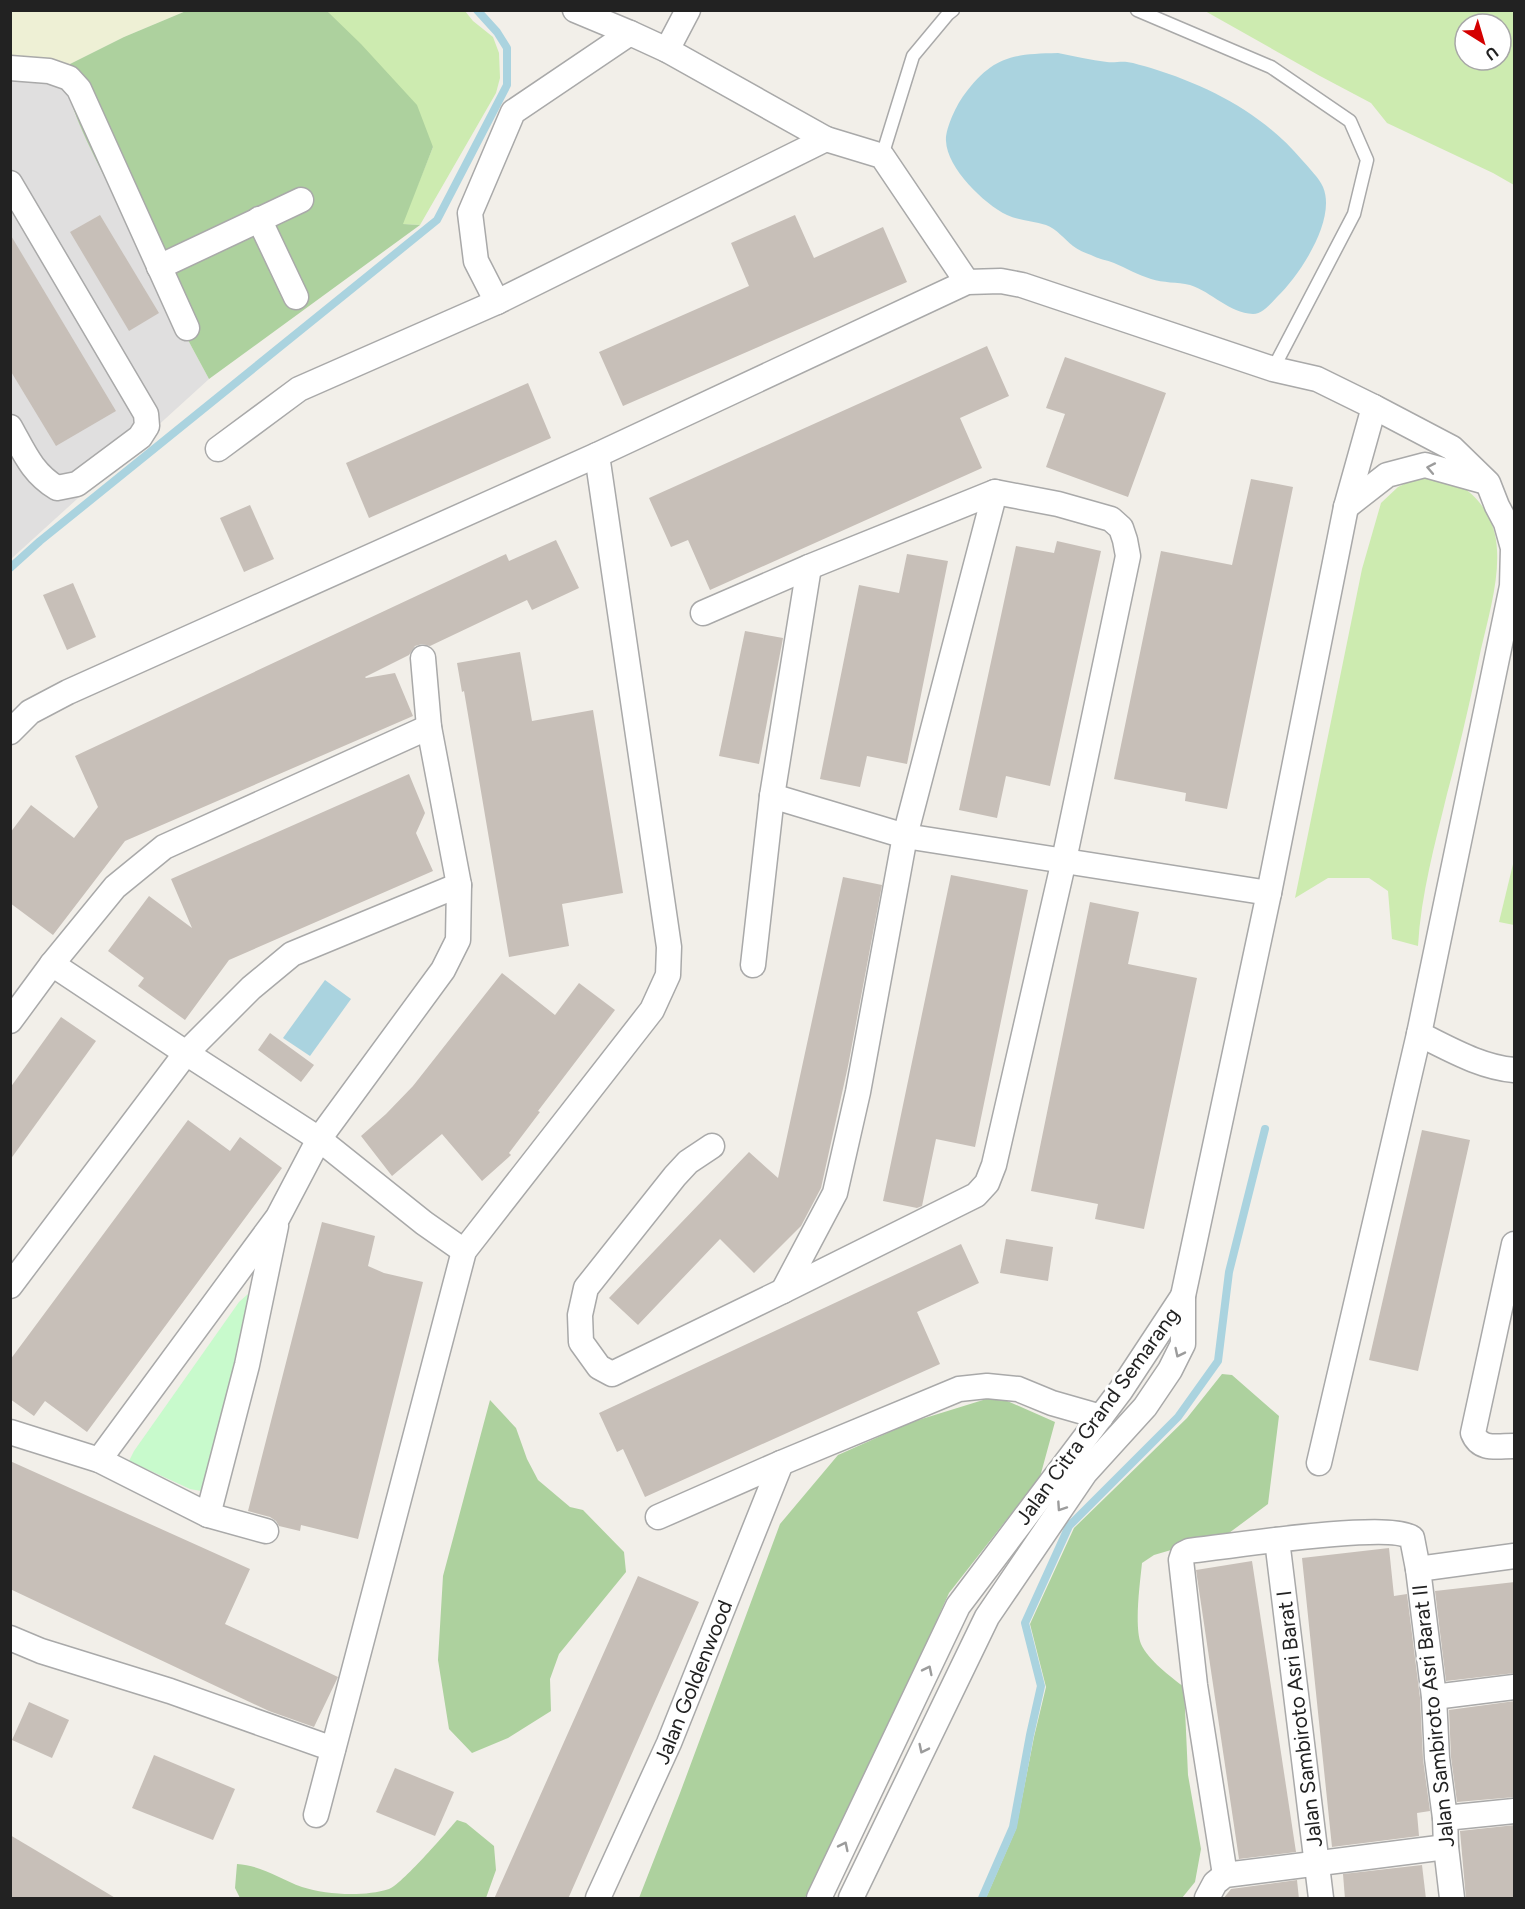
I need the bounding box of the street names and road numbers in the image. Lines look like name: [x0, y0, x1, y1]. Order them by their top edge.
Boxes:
street label: Jalan Citra Grand Semarang: [1010, 1302, 1184, 1530]
street label: Jalan Sambiroto Asri Barat II: [1407, 1583, 1459, 1849]
street label: Jalan Sambiroto Asri Barat I: [1271, 1589, 1327, 1849]
street label: Jalan Goldenwood: [649, 1596, 737, 1768]

